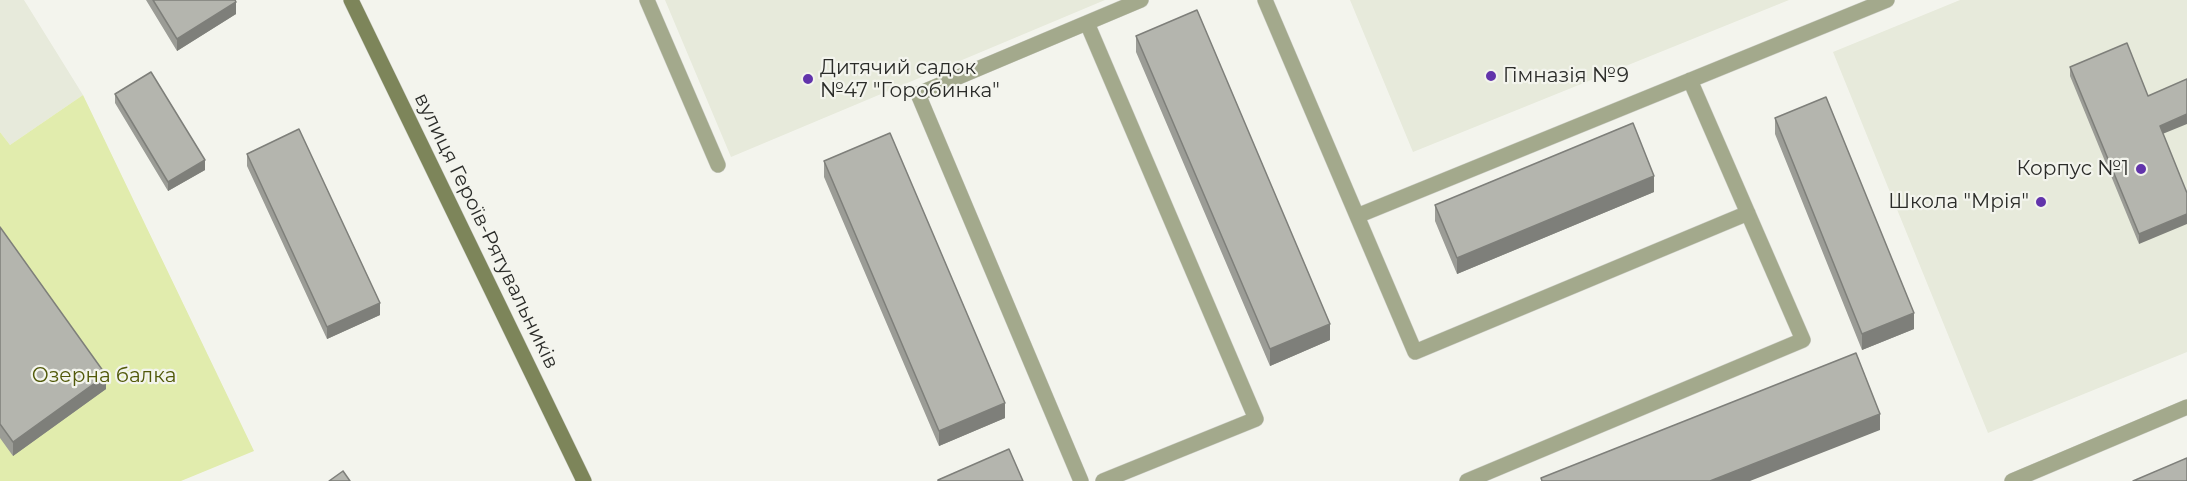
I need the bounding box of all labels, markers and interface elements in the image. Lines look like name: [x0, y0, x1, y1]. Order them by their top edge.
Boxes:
place label: Дитячий садок №47 "Горобинка": [820, 56, 1000, 103]
place label: Гімназія №9: [1503, 64, 1629, 88]
marker: Гімназія №9: [1484, 69, 1498, 83]
marker: Дитячий садок №47 "Горобинка": [801, 72, 815, 86]
street label: вулиця Героїв-Рятувальників: [409, 89, 563, 373]
place label: Корпус №1: [2017, 157, 2129, 181]
marker: Корпус №1: [2134, 162, 2148, 176]
place label: Школа "Мрія": [1888, 190, 2029, 214]
marker: Школа "Мрія": [2034, 195, 2048, 209]
park label: Озерна балка: [32, 364, 176, 388]

